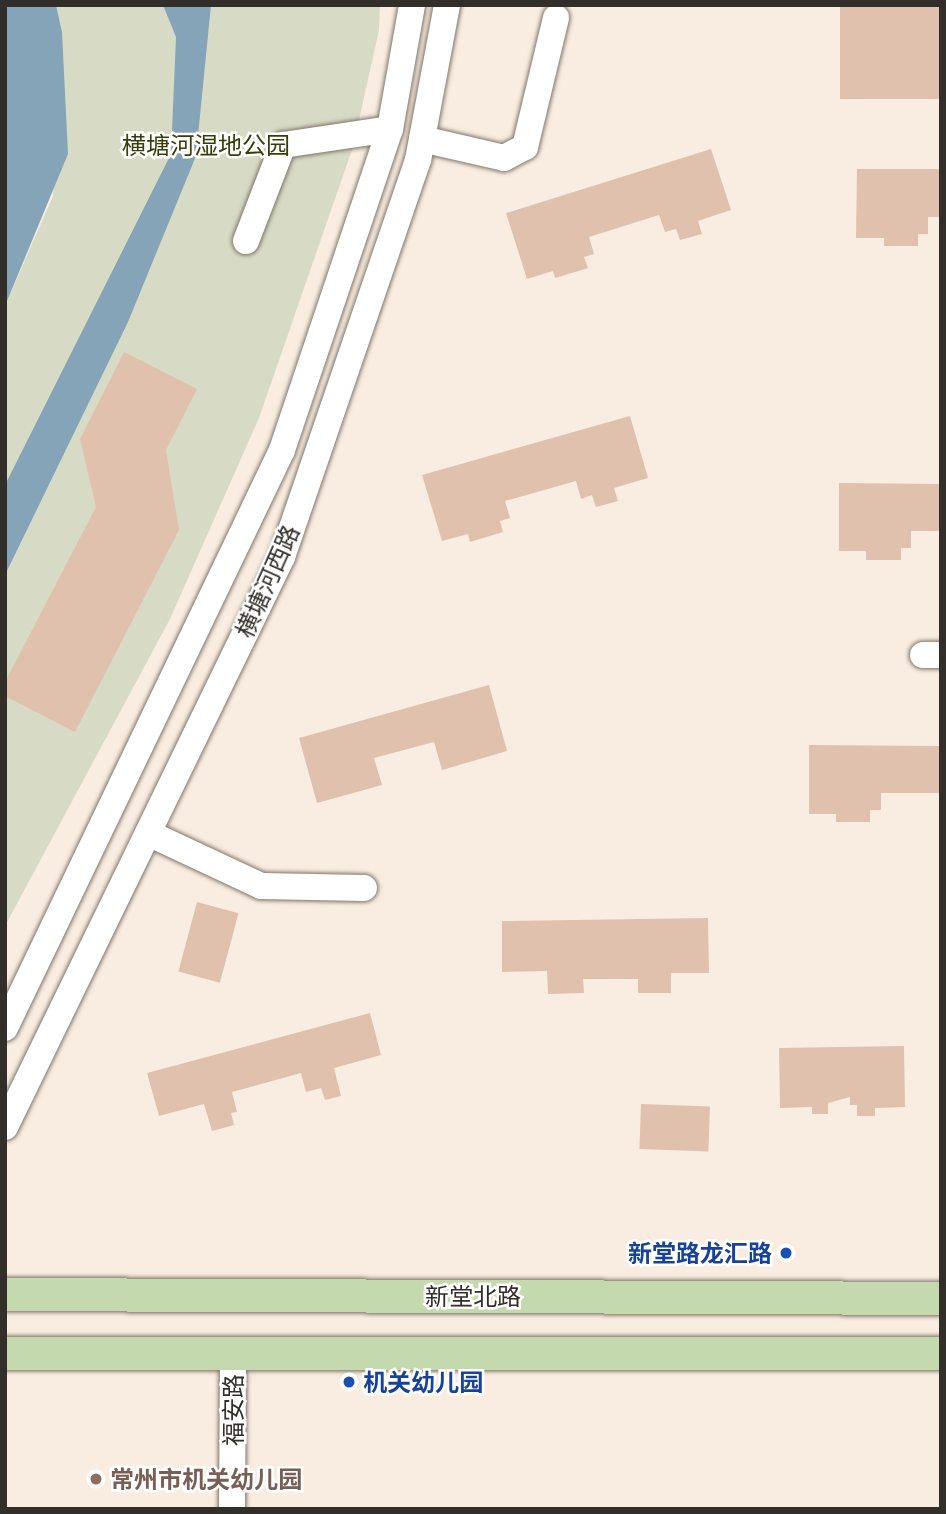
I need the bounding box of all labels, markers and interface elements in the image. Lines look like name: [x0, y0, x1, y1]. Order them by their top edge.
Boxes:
park label: 横塘河湿地公园: [122, 131, 290, 159]
street label: 横塘河西路: [229, 520, 305, 642]
place label: 新堂路龙汇路: [628, 1239, 772, 1267]
marker: 新堂路龙汇路: [778, 1245, 794, 1261]
street label: 新堂北路: [425, 1282, 521, 1310]
place label: 机关幼儿园: [363, 1368, 483, 1396]
street label: 福安路: [219, 1374, 247, 1446]
marker: 机关幼儿园: [341, 1374, 357, 1390]
place label: 常州市机关幼儿园: [110, 1465, 302, 1493]
marker: 常州市机关幼儿园: [88, 1471, 104, 1487]

